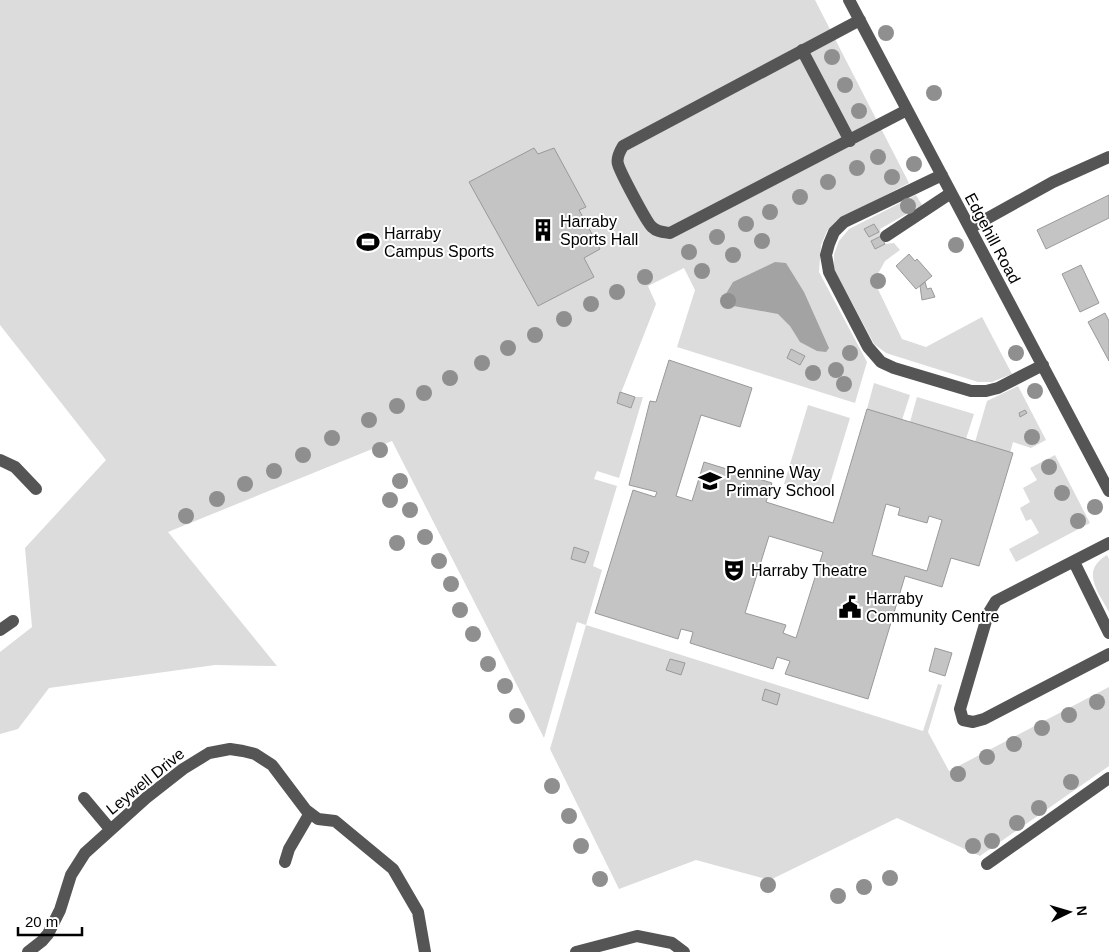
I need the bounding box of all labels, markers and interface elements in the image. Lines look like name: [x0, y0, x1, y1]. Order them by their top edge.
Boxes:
street label: Edgehill Road: [962, 190, 1023, 286]
place label: Harraby Sports Hall: [560, 213, 638, 248]
building icon: Harraby Sports Hall: [530, 217, 556, 243]
place label: Harraby Campus Sports: [384, 225, 494, 260]
sports icon: Harraby Campus Sports: [355, 229, 381, 255]
place label: Pennine Way Primary School: [726, 464, 834, 499]
school or university icon: Pennine Way Primary School: [697, 468, 723, 494]
theatre icon: Harraby Theatre: [721, 557, 747, 583]
place label: Harraby Theatre: [751, 562, 867, 579]
place label: Harraby Community Centre: [866, 590, 999, 625]
public building icon: Harraby Community Centre: [837, 594, 863, 620]
street label: Leywell Drive: [103, 745, 188, 818]
north arrow: [1044, 887, 1094, 937]
scale bar: [18, 904, 81, 936]
text: N: [1074, 905, 1090, 917]
text: 20 m: [25, 913, 58, 930]

